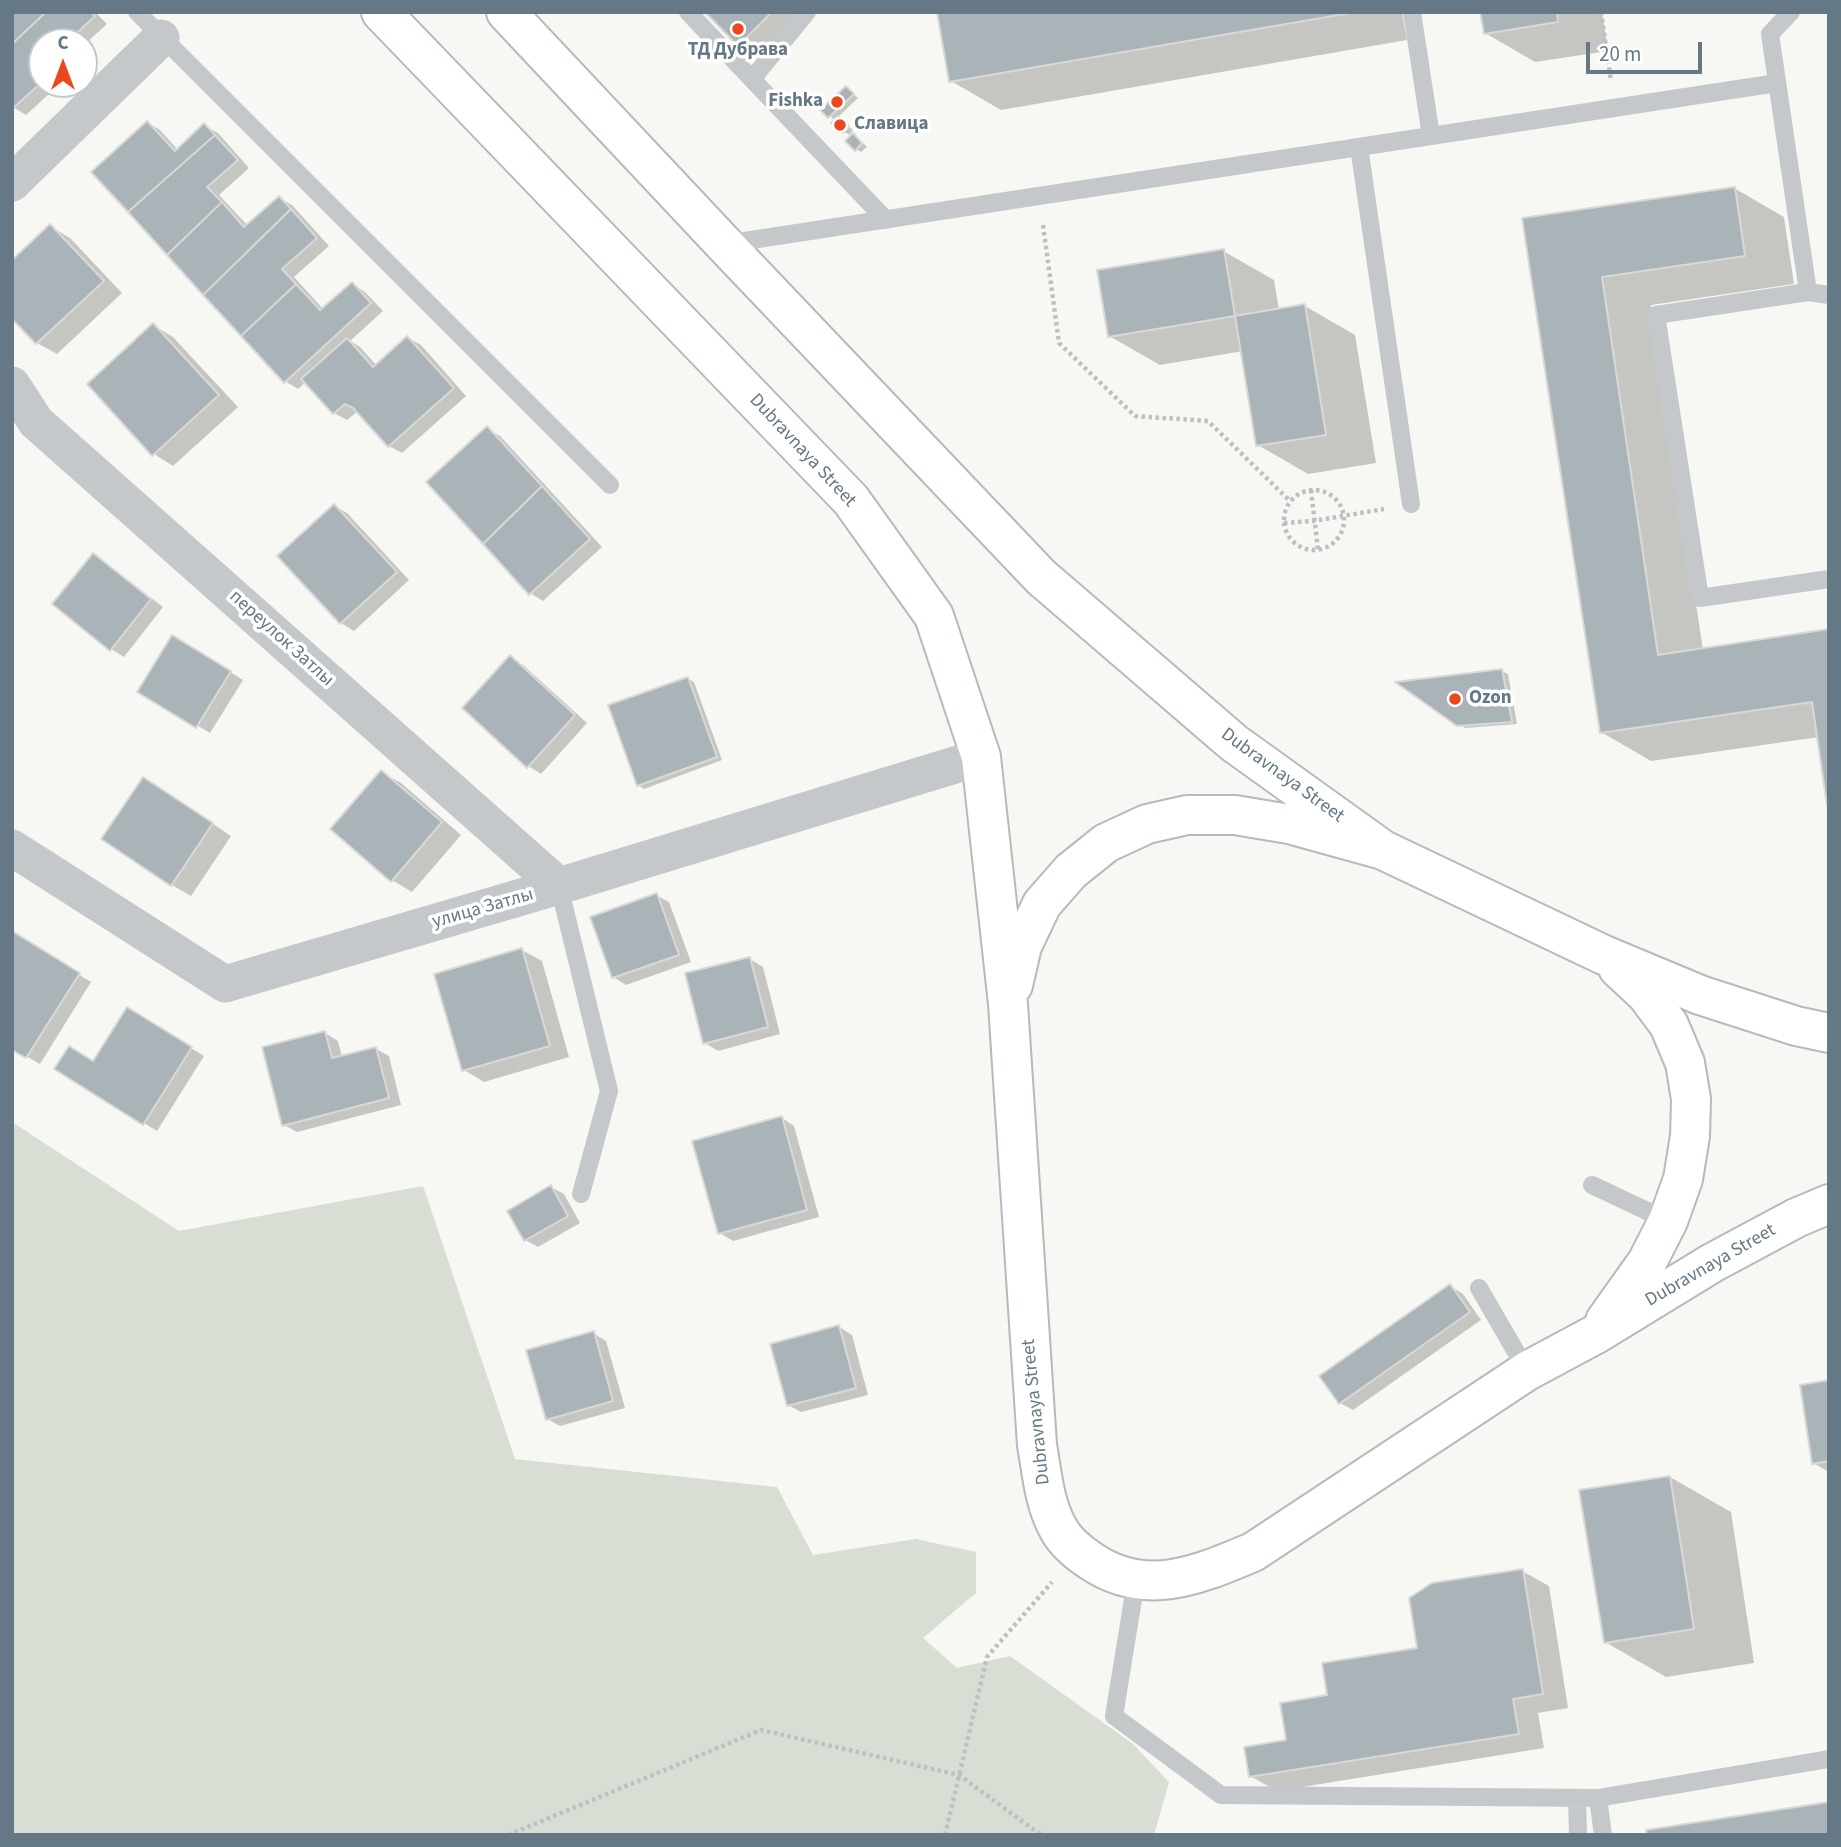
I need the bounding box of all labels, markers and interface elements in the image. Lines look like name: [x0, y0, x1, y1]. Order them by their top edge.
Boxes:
marker: ТД Дубрава: [730, 21, 746, 37]
north arrow: [28, 28, 98, 98]
scale bar: [1589, 28, 1704, 72]
text: С: [57, 30, 69, 57]
text: 20 m: [1599, 39, 1641, 69]
place label: ТД Дубрава: [688, 40, 788, 62]
place label: Fishka: [768, 91, 823, 113]
marker: Fishka: [829, 94, 845, 110]
place label: Славица: [854, 114, 929, 136]
marker: Славица: [832, 117, 848, 133]
street label: Dubravnaya Street: [744, 390, 860, 512]
street label: переулок Затлы: [224, 586, 338, 692]
place label: Ozon: [1469, 688, 1512, 710]
marker: Ozon: [1447, 691, 1463, 707]
street label: Dubravnaya Street: [1216, 724, 1348, 828]
street label: улица Затлы: [430, 884, 536, 934]
street label: Dubravnaya Street: [1642, 1219, 1780, 1313]
street label: Dubravnaya Street: [1018, 1338, 1056, 1486]

